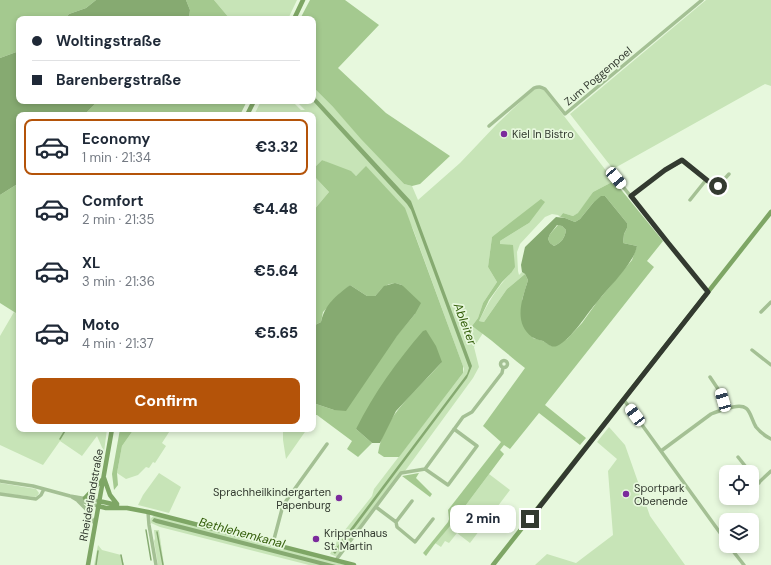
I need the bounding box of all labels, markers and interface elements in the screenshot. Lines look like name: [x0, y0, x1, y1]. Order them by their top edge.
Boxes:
text: Woltingstraße: [56, 31, 161, 51]
street label: Zum Poggenpoel: [561, 44, 635, 108]
text: Barenbergstraße: [56, 70, 181, 90]
place label: Kiel In Bistro: [512, 127, 574, 141]
icon: car: [34, 129, 70, 165]
text: Economy: [82, 129, 150, 149]
marker: Kiel In Bistro: [499, 129, 509, 139]
text: €3.32: [255, 137, 298, 157]
text: 1 min · 21:34: [82, 149, 151, 166]
car: [604, 165, 628, 191]
route start: [709, 177, 727, 195]
icon: car: [34, 191, 70, 227]
text: Comfort: [82, 191, 143, 211]
text: €4.48: [253, 199, 298, 219]
text: 2 min · 21:35: [82, 211, 154, 228]
icon: car: [34, 253, 70, 289]
text: XL: [82, 253, 100, 273]
text: €5.64: [254, 261, 298, 281]
text: 3 min · 21:36: [82, 273, 155, 290]
water label: Ableiter: [449, 300, 480, 348]
icon: car: [34, 315, 70, 351]
text: Moto: [82, 315, 120, 335]
text: €5.65: [255, 323, 298, 343]
text: 4 min · 21:37: [82, 335, 154, 352]
button: Confirm: [32, 378, 300, 424]
car: [714, 387, 732, 413]
car: [623, 402, 647, 428]
street label: Rheiderlandstraße: [76, 448, 106, 542]
map controls: [719, 465, 759, 553]
button: locate: [719, 465, 759, 505]
place label: Sportpark Obenende: [634, 481, 688, 508]
place label: Sprachheilkindergarten Papenburg: [213, 485, 331, 512]
marker: Sportpark Obenende: [621, 489, 631, 499]
marker: Sprachheilkindergarten Papenburg: [334, 493, 344, 503]
callout: 2 min: [450, 505, 516, 533]
text: 2 min: [466, 510, 500, 527]
route end: [521, 510, 539, 528]
button: layers: [719, 513, 759, 553]
water label: Bethlehemkanal: [197, 514, 287, 552]
place label: Krippenhaus St. Martin: [324, 526, 388, 553]
marker: Krippenhaus St. Martin: [311, 534, 321, 544]

